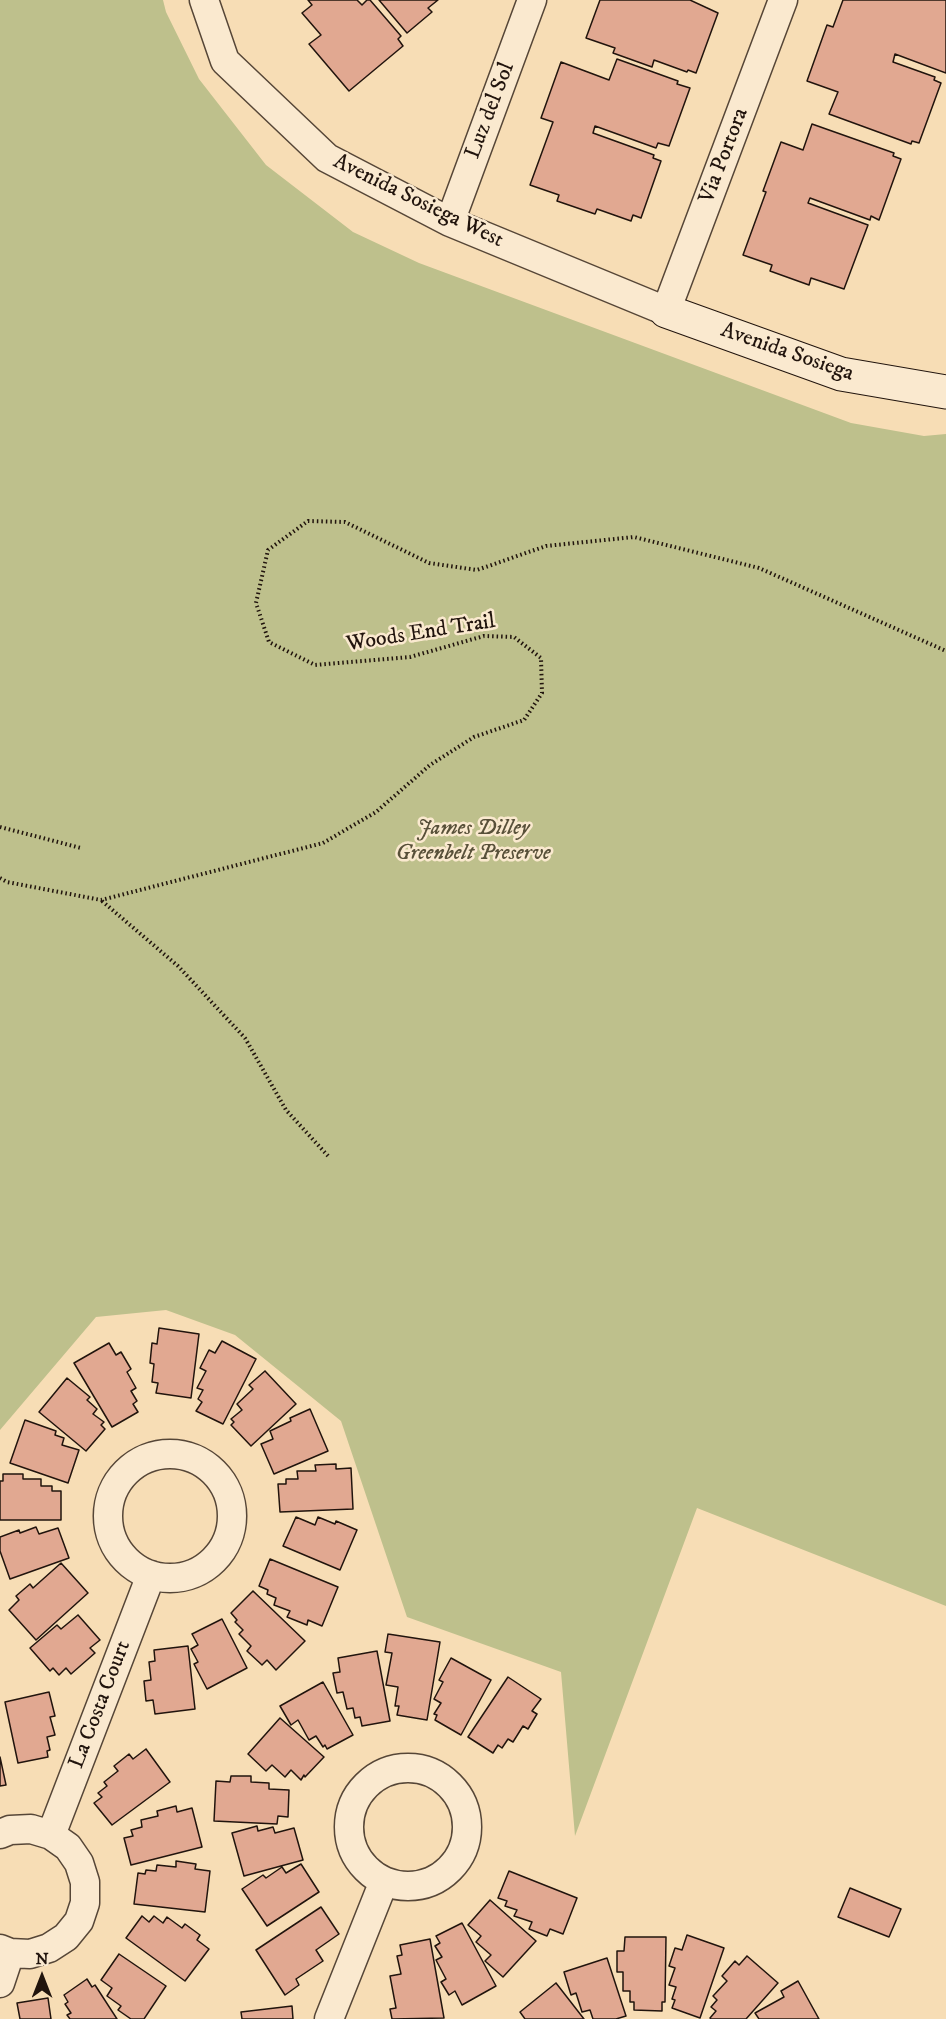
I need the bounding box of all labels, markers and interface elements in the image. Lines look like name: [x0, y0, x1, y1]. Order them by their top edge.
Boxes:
street label: Luz del Sol: [461, 59, 521, 163]
street label: Via Portora: [695, 105, 755, 207]
street label: Avenida Sosiega West: [329, 149, 507, 255]
street label: Avenida Sosiega: [717, 318, 857, 388]
street label: Woods End Trail: [345, 609, 497, 659]
park label: James Dilley Greenbelt Preserve: [396, 816, 550, 867]
street label: La Costa Court: [65, 1637, 137, 1773]
north arrow: [12, 1947, 72, 2007]
text: N: [35, 1949, 49, 1969]

